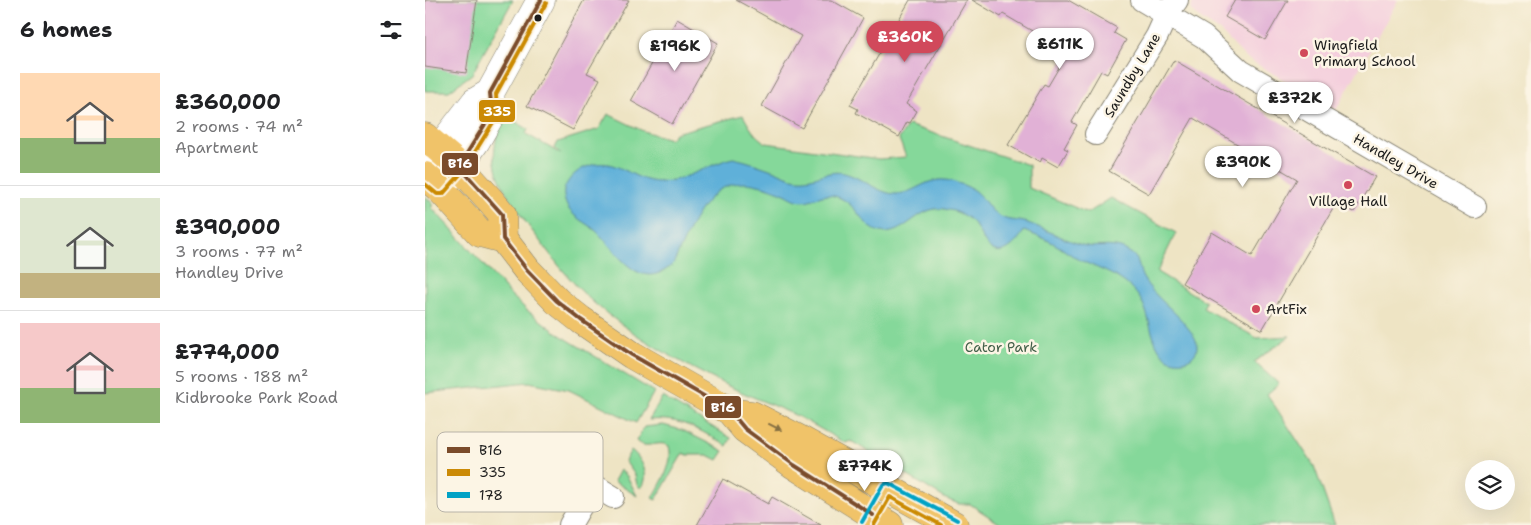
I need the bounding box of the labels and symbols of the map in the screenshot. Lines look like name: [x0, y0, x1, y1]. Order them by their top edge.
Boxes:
unlabelled marker: [533, 13, 543, 23]
pin: £360K: [870, 20, 940, 63]
pin: £611K: [1025, 28, 1095, 70]
street label: Saundby Lane: [1100, 29, 1164, 120]
pin: £196K: [640, 30, 710, 72]
place label: Wingfield Primary School: [1314, 36, 1416, 70]
marker: Wingfield Primary School: [1298, 47, 1310, 59]
pin: £372K: [1260, 82, 1330, 124]
line badge: 335: [478, 99, 516, 123]
text: 335: [483, 102, 511, 120]
street label: Handley Drive: [1350, 129, 1442, 193]
pin: £390K: [1208, 146, 1278, 188]
line badge: B16: [441, 152, 479, 176]
text: B16: [448, 154, 472, 172]
marker: Village Hall: [1342, 179, 1354, 191]
place label: Village Hall: [1309, 192, 1388, 210]
place label: ArtFix: [1266, 300, 1307, 318]
marker: ArtFix: [1250, 303, 1262, 315]
park label: Cator Park: [965, 338, 1037, 356]
line badge: B16: [704, 395, 742, 419]
text: B16: [711, 398, 735, 416]
one-way arrow: [768, 423, 782, 431]
legend: [437, 432, 603, 512]
text: B16: [479, 441, 502, 459]
pin: £774K: [830, 450, 900, 492]
text: 335: [479, 463, 506, 481]
text: 178: [479, 486, 503, 504]

